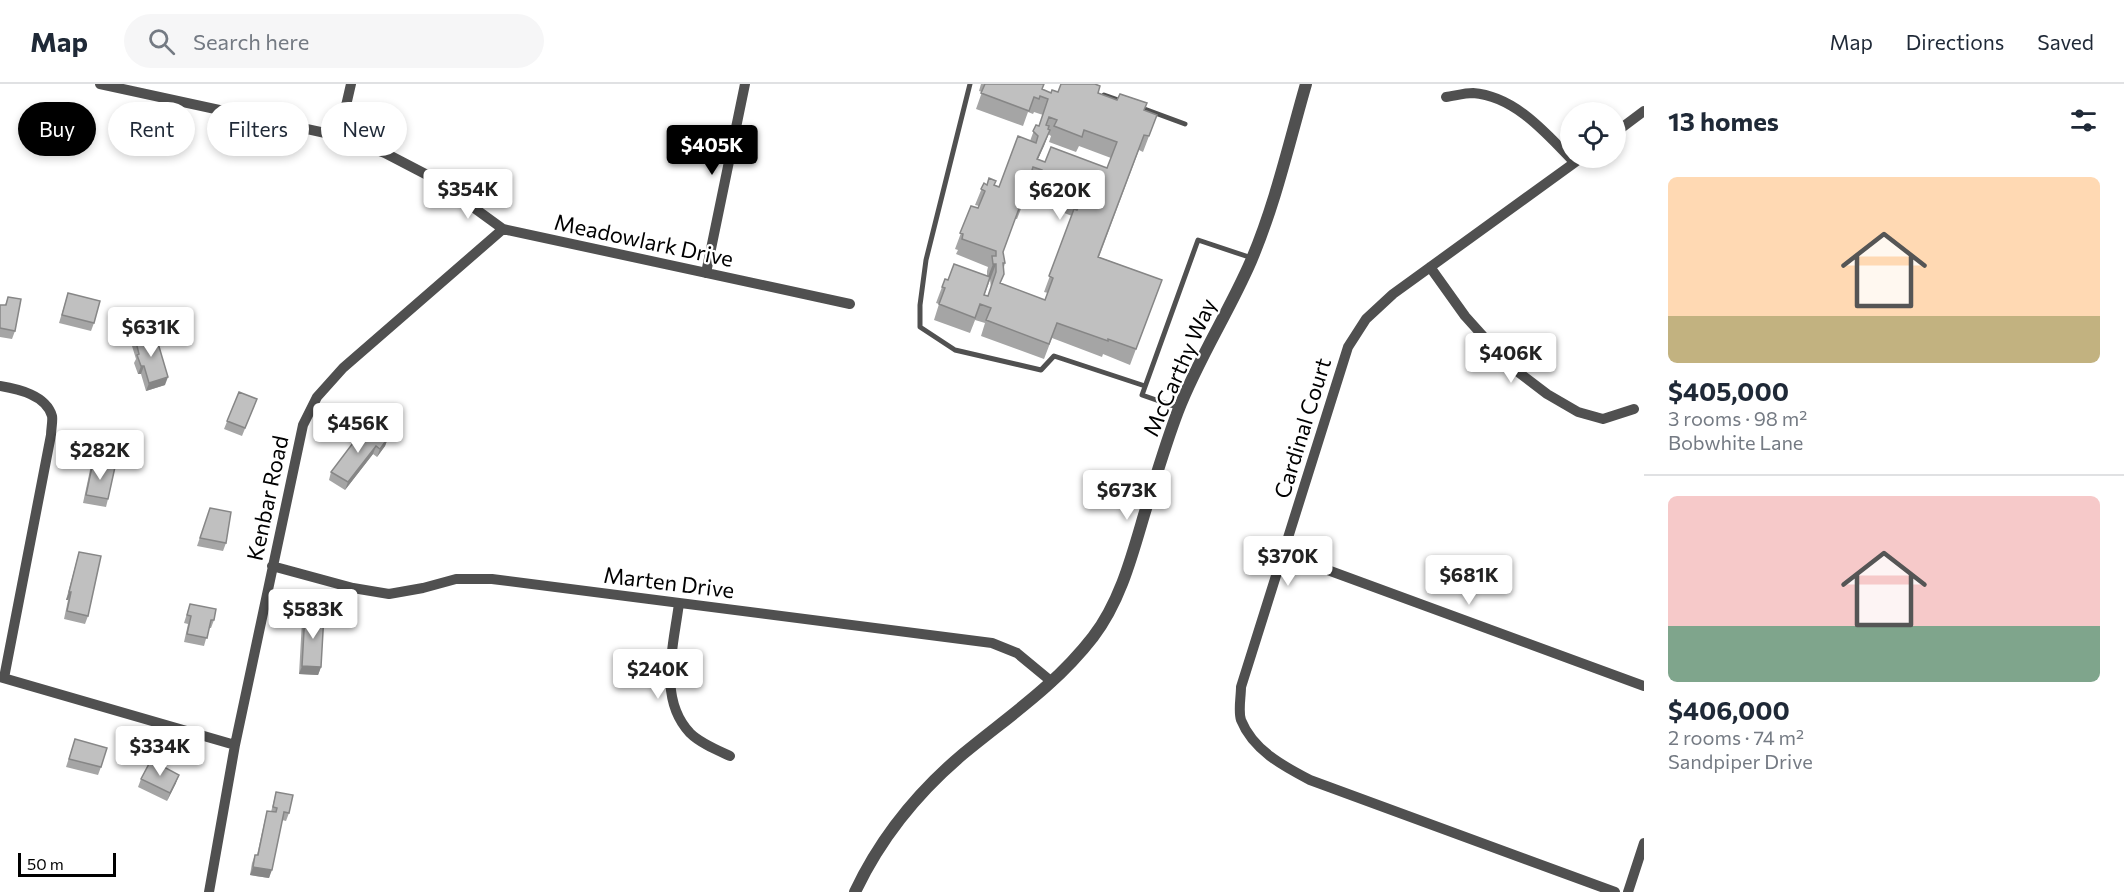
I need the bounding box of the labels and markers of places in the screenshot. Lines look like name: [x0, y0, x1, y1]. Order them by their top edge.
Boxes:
pin: $405K: [670, 125, 754, 176]
pin: $354K: [426, 169, 510, 220]
pin: $620K: [1018, 170, 1102, 221]
pin: $631K: [109, 307, 193, 358]
pin: $406K: [1469, 333, 1553, 384]
pin: $456K: [316, 403, 400, 454]
pin: $282K: [58, 430, 142, 481]
pin: $673K: [1085, 470, 1169, 521]
pin: $370K: [1246, 536, 1330, 587]
pin: $681K: [1427, 555, 1511, 606]
pin: $583K: [271, 589, 355, 640]
pin: $240K: [616, 649, 700, 700]
pin: $334K: [118, 726, 202, 777]

